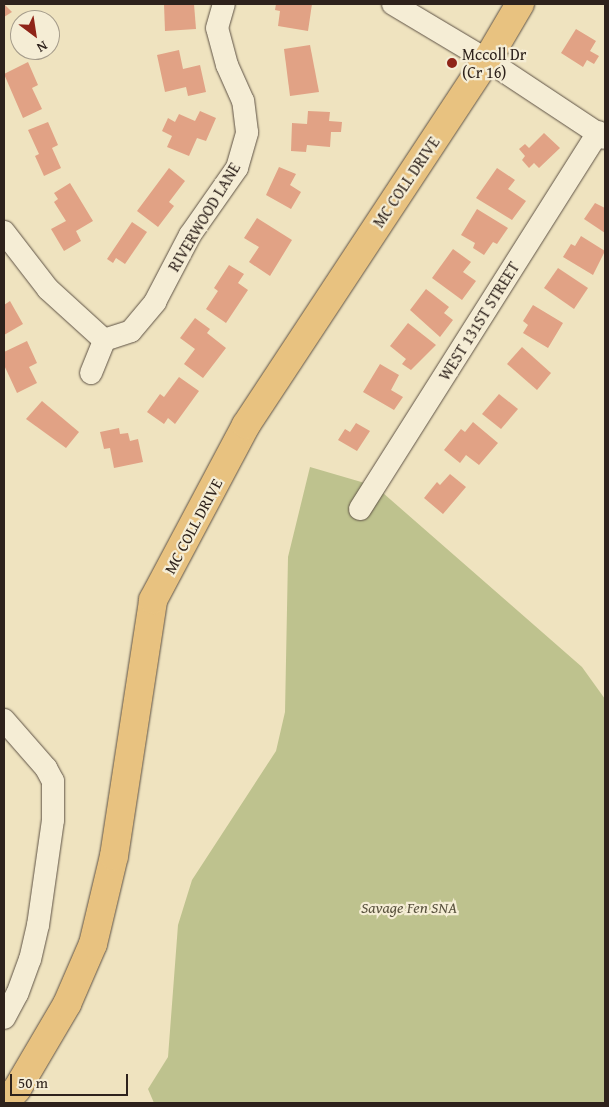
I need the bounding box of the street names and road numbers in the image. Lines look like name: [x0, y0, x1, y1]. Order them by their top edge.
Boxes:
street label: MC COLL DRIVE: [369, 133, 443, 231]
street label: RIVERWOOD LANE: [164, 159, 244, 275]
street label: WEST 131ST STREET: [435, 258, 523, 384]
street label: MC COLL DRIVE: [160, 475, 226, 577]

